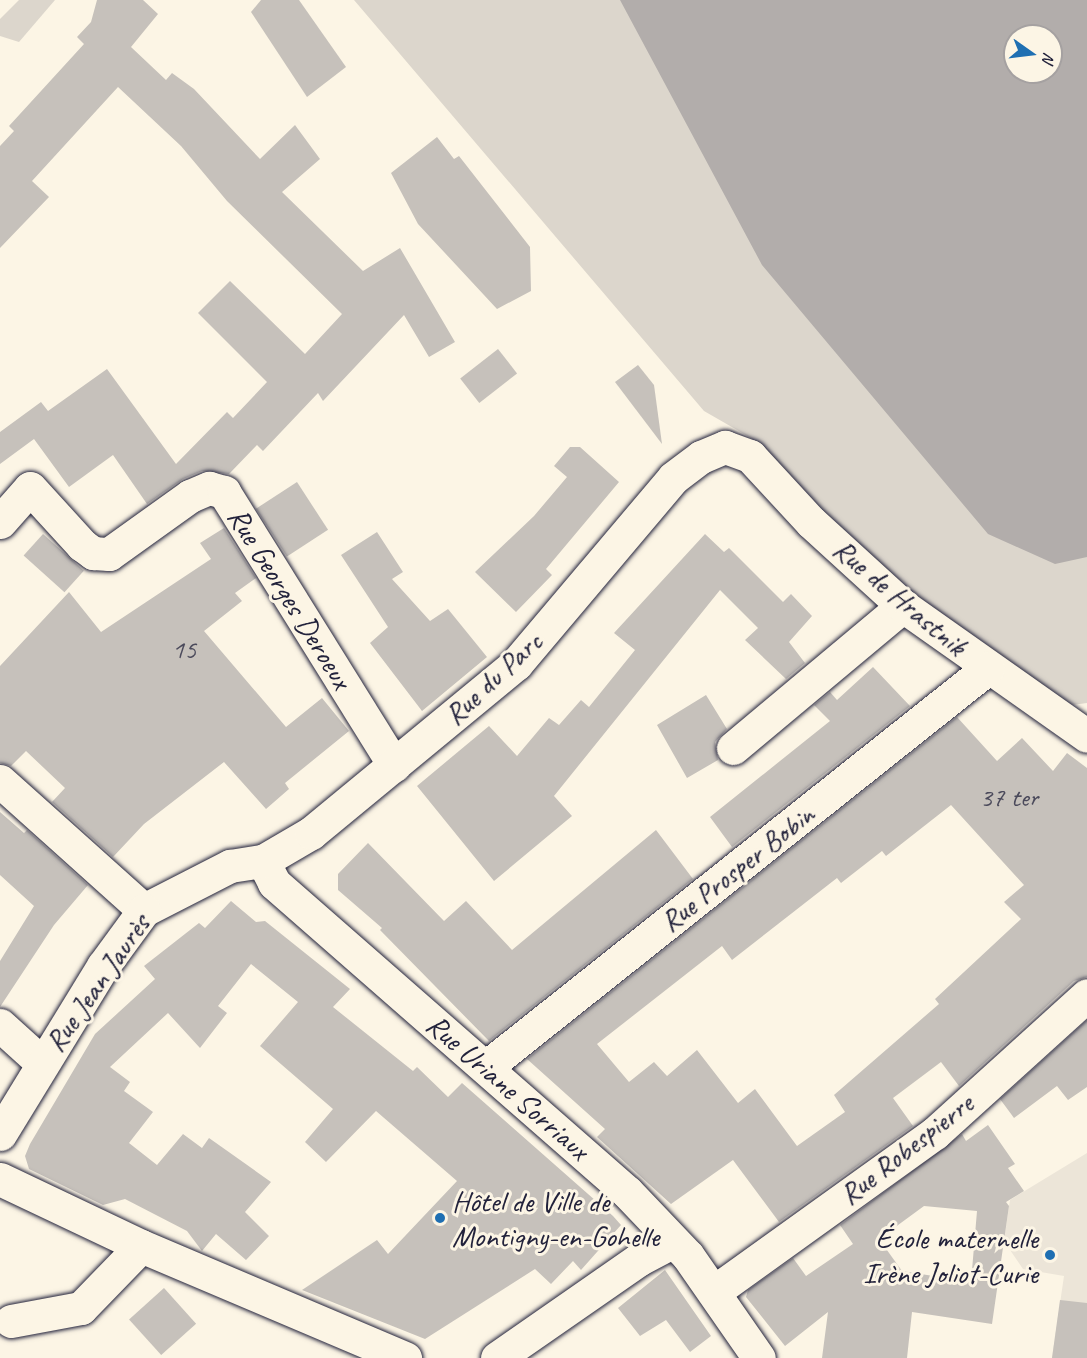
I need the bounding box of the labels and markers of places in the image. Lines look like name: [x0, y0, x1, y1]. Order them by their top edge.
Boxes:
place label: Hôtel de Ville de Montigny-en-Gohelle: [452, 1183, 659, 1254]
marker: Hôtel de Ville de Montigny-en-Gohelle: [433, 1211, 447, 1225]
place label: École maternelle Irène Joliot-Curie: [864, 1220, 1038, 1290]
marker: École maternelle Irène Joliot-Curie: [1043, 1248, 1057, 1262]

